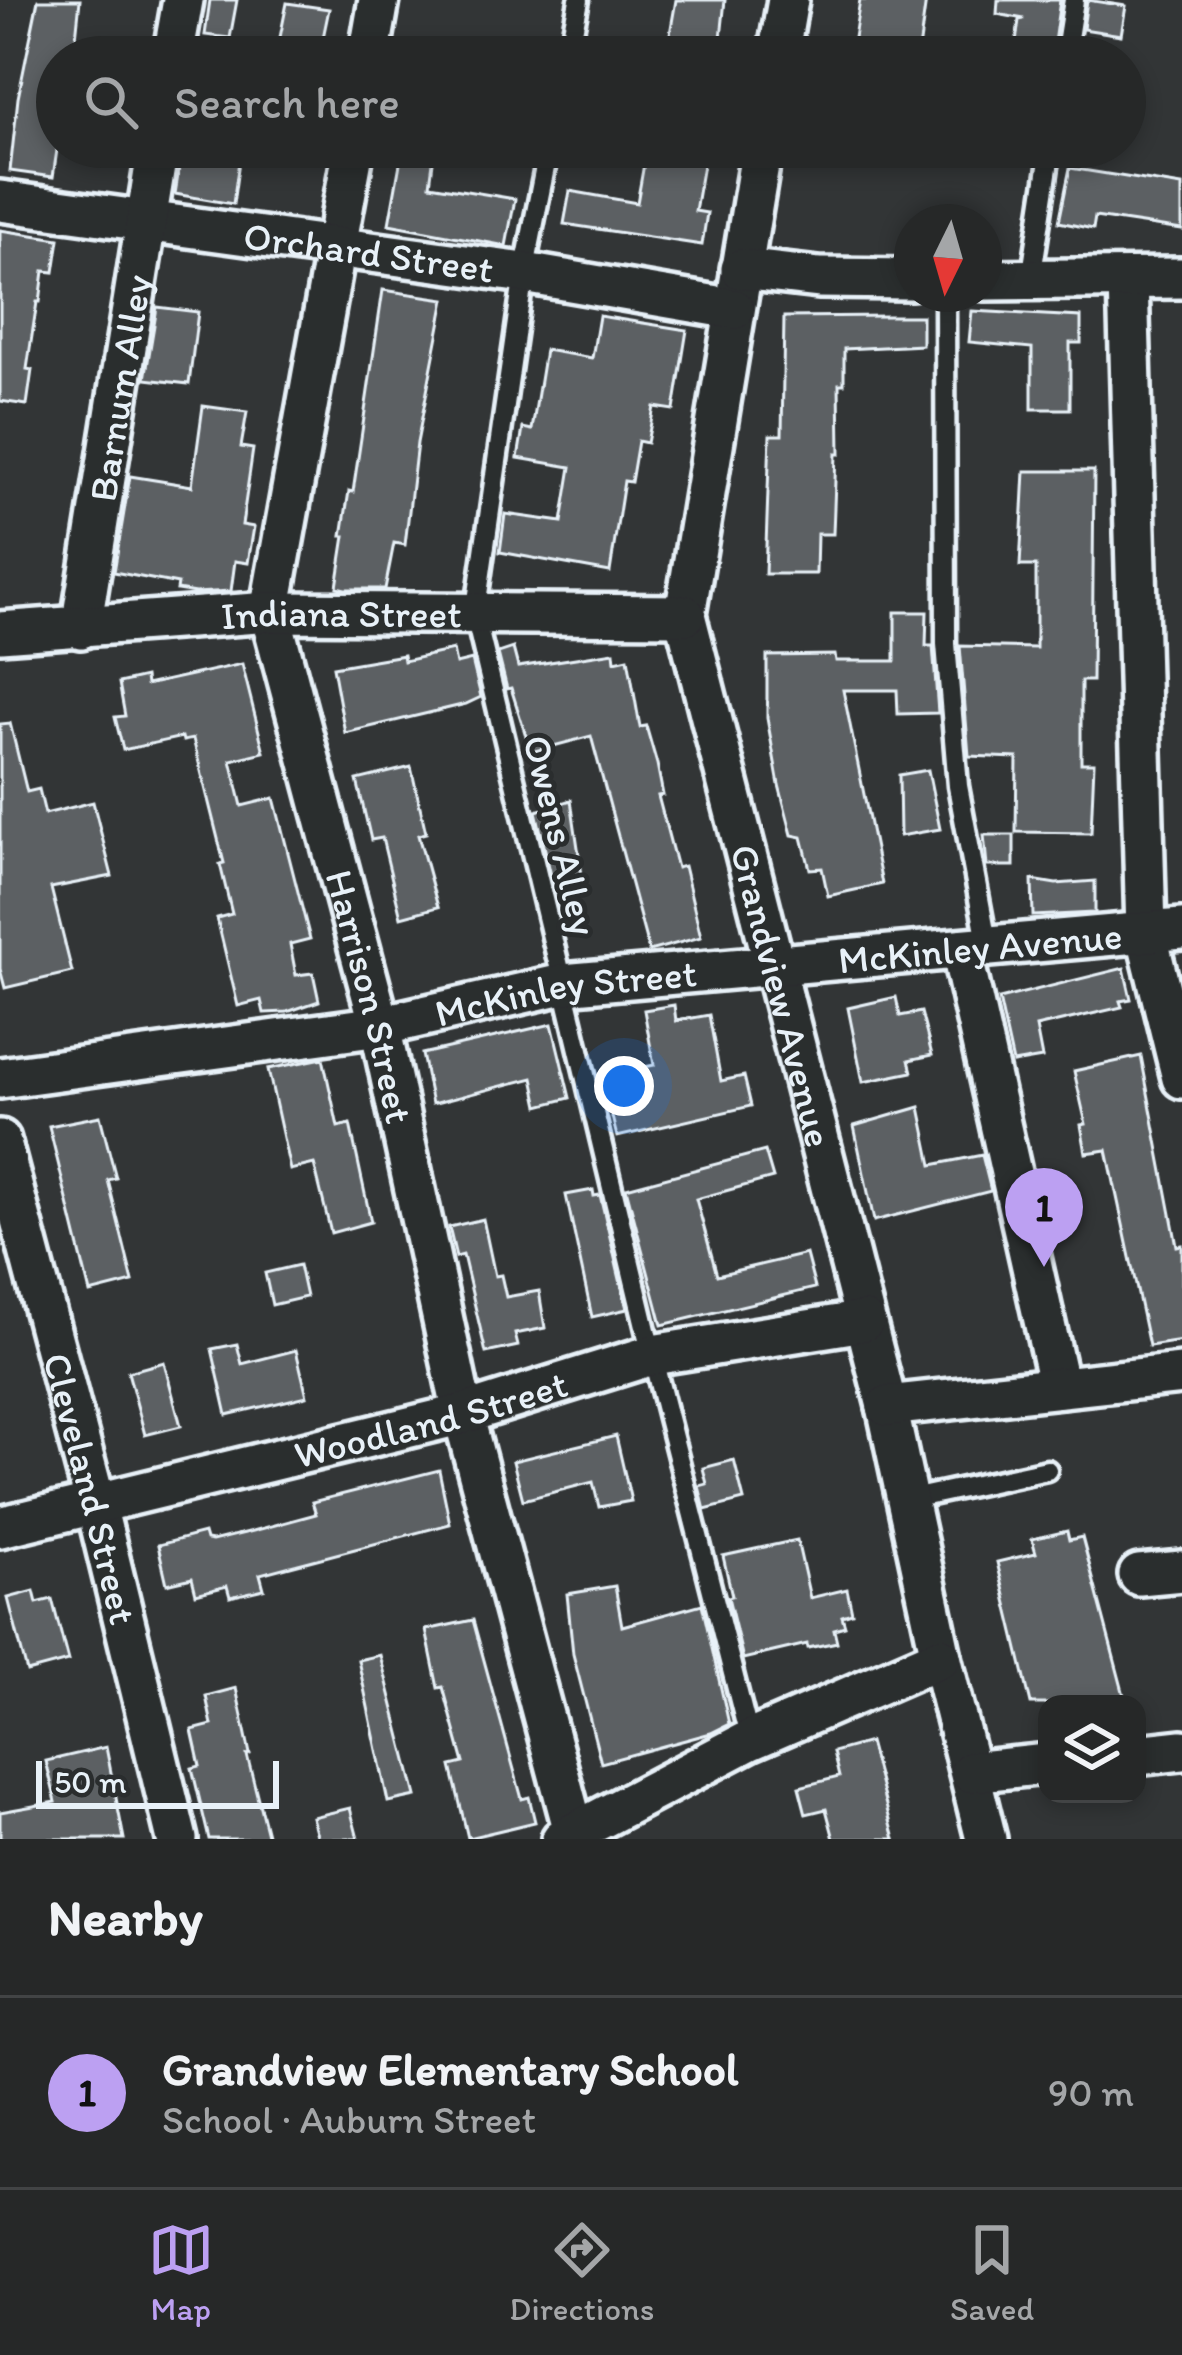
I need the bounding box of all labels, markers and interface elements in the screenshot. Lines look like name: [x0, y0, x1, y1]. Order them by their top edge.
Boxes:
search box: [36, 36, 1146, 168]
icon: search: [78, 69, 144, 135]
text: Search here: [174, 75, 400, 129]
north arrow: [894, 204, 1002, 312]
street label: Orchard Street: [241, 212, 496, 293]
street label: Barnum Alley: [79, 271, 161, 505]
street label: Indiana Street: [219, 588, 462, 640]
street label: Owens Alley: [513, 730, 608, 940]
street label: Grandview Avenue: [720, 839, 843, 1152]
street label: Harrison Street: [316, 865, 423, 1128]
street label: McKinley Avenue: [836, 911, 1124, 983]
street label: McKinley Street: [430, 949, 699, 1037]
your location: [594, 1056, 654, 1116]
pin: 1: [1005, 1168, 1083, 1267]
street label: Cleveland Street: [33, 1348, 147, 1629]
street label: Woodland Street: [289, 1360, 573, 1478]
map controls: [1038, 1695, 1146, 1803]
button: layers: [1038, 1695, 1146, 1803]
scale bar: [36, 1755, 279, 1808]
text: 50 m: [54, 1762, 127, 1801]
text: Nearby: [48, 1887, 203, 1948]
text: Grandview Elementary School: [162, 2042, 739, 2096]
text: 1: [78, 2069, 96, 2116]
text: 90 m: [1048, 2069, 1134, 2116]
text: School · Auburn Street: [162, 2096, 536, 2143]
tab: Map: [148, 2217, 214, 2328]
tab: Directions: [509, 2217, 654, 2328]
tab: Saved: [950, 2217, 1034, 2328]

